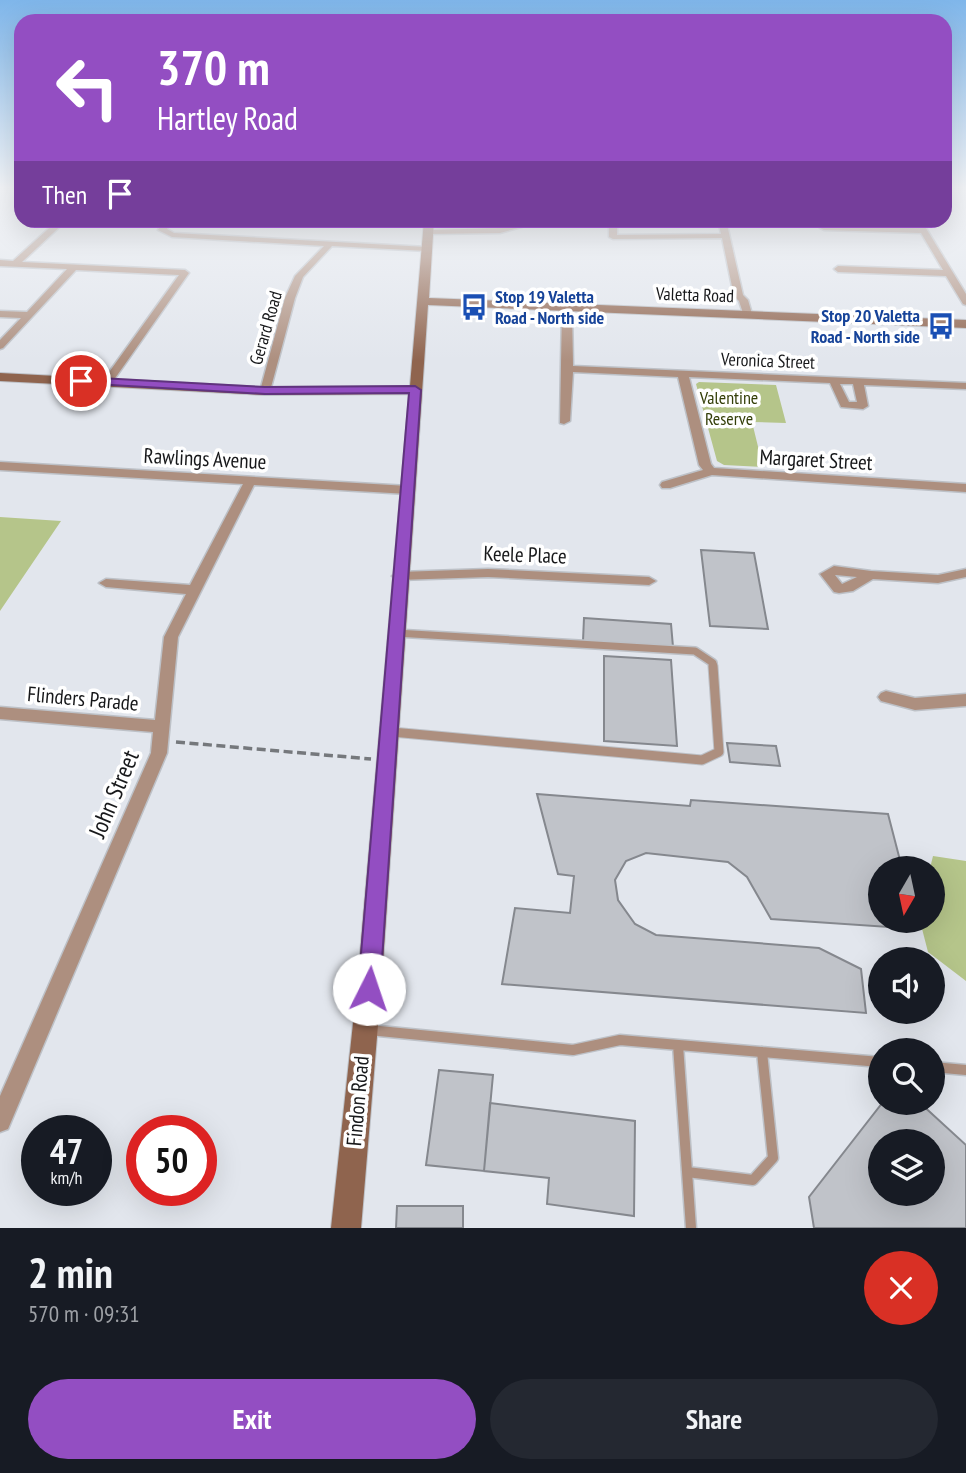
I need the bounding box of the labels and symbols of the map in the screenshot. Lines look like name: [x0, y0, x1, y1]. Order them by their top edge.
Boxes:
street label: Valetta Road: [655, 282, 734, 307]
place label: Stop 19 Valetta Road - North side: [495, 285, 604, 329]
street label: Gerard Road: [244, 288, 287, 367]
bus stop icon: Stop 19 Valetta Road - North side: [459, 292, 489, 322]
place label: Stop 20 Valetta Road - North side: [811, 304, 920, 348]
bus stop icon: Stop 20 Valetta Road - North side: [926, 311, 956, 341]
street label: Veronica Street: [720, 347, 815, 374]
pin: [51, 351, 111, 411]
park label: Valentine Reserve: [699, 386, 758, 430]
street label: Rawlings Avenue: [143, 442, 267, 475]
street label: Margaret Street: [759, 443, 873, 476]
street label: Keele Place: [483, 540, 567, 569]
street label: Flinders Parade: [26, 680, 140, 717]
street label: John Street: [81, 745, 146, 843]
north arrow: [868, 856, 945, 933]
position arrow: [332, 952, 406, 1026]
street label: Findon Road: [340, 1055, 375, 1147]
speed limit sign: 50: [126, 1115, 217, 1206]

